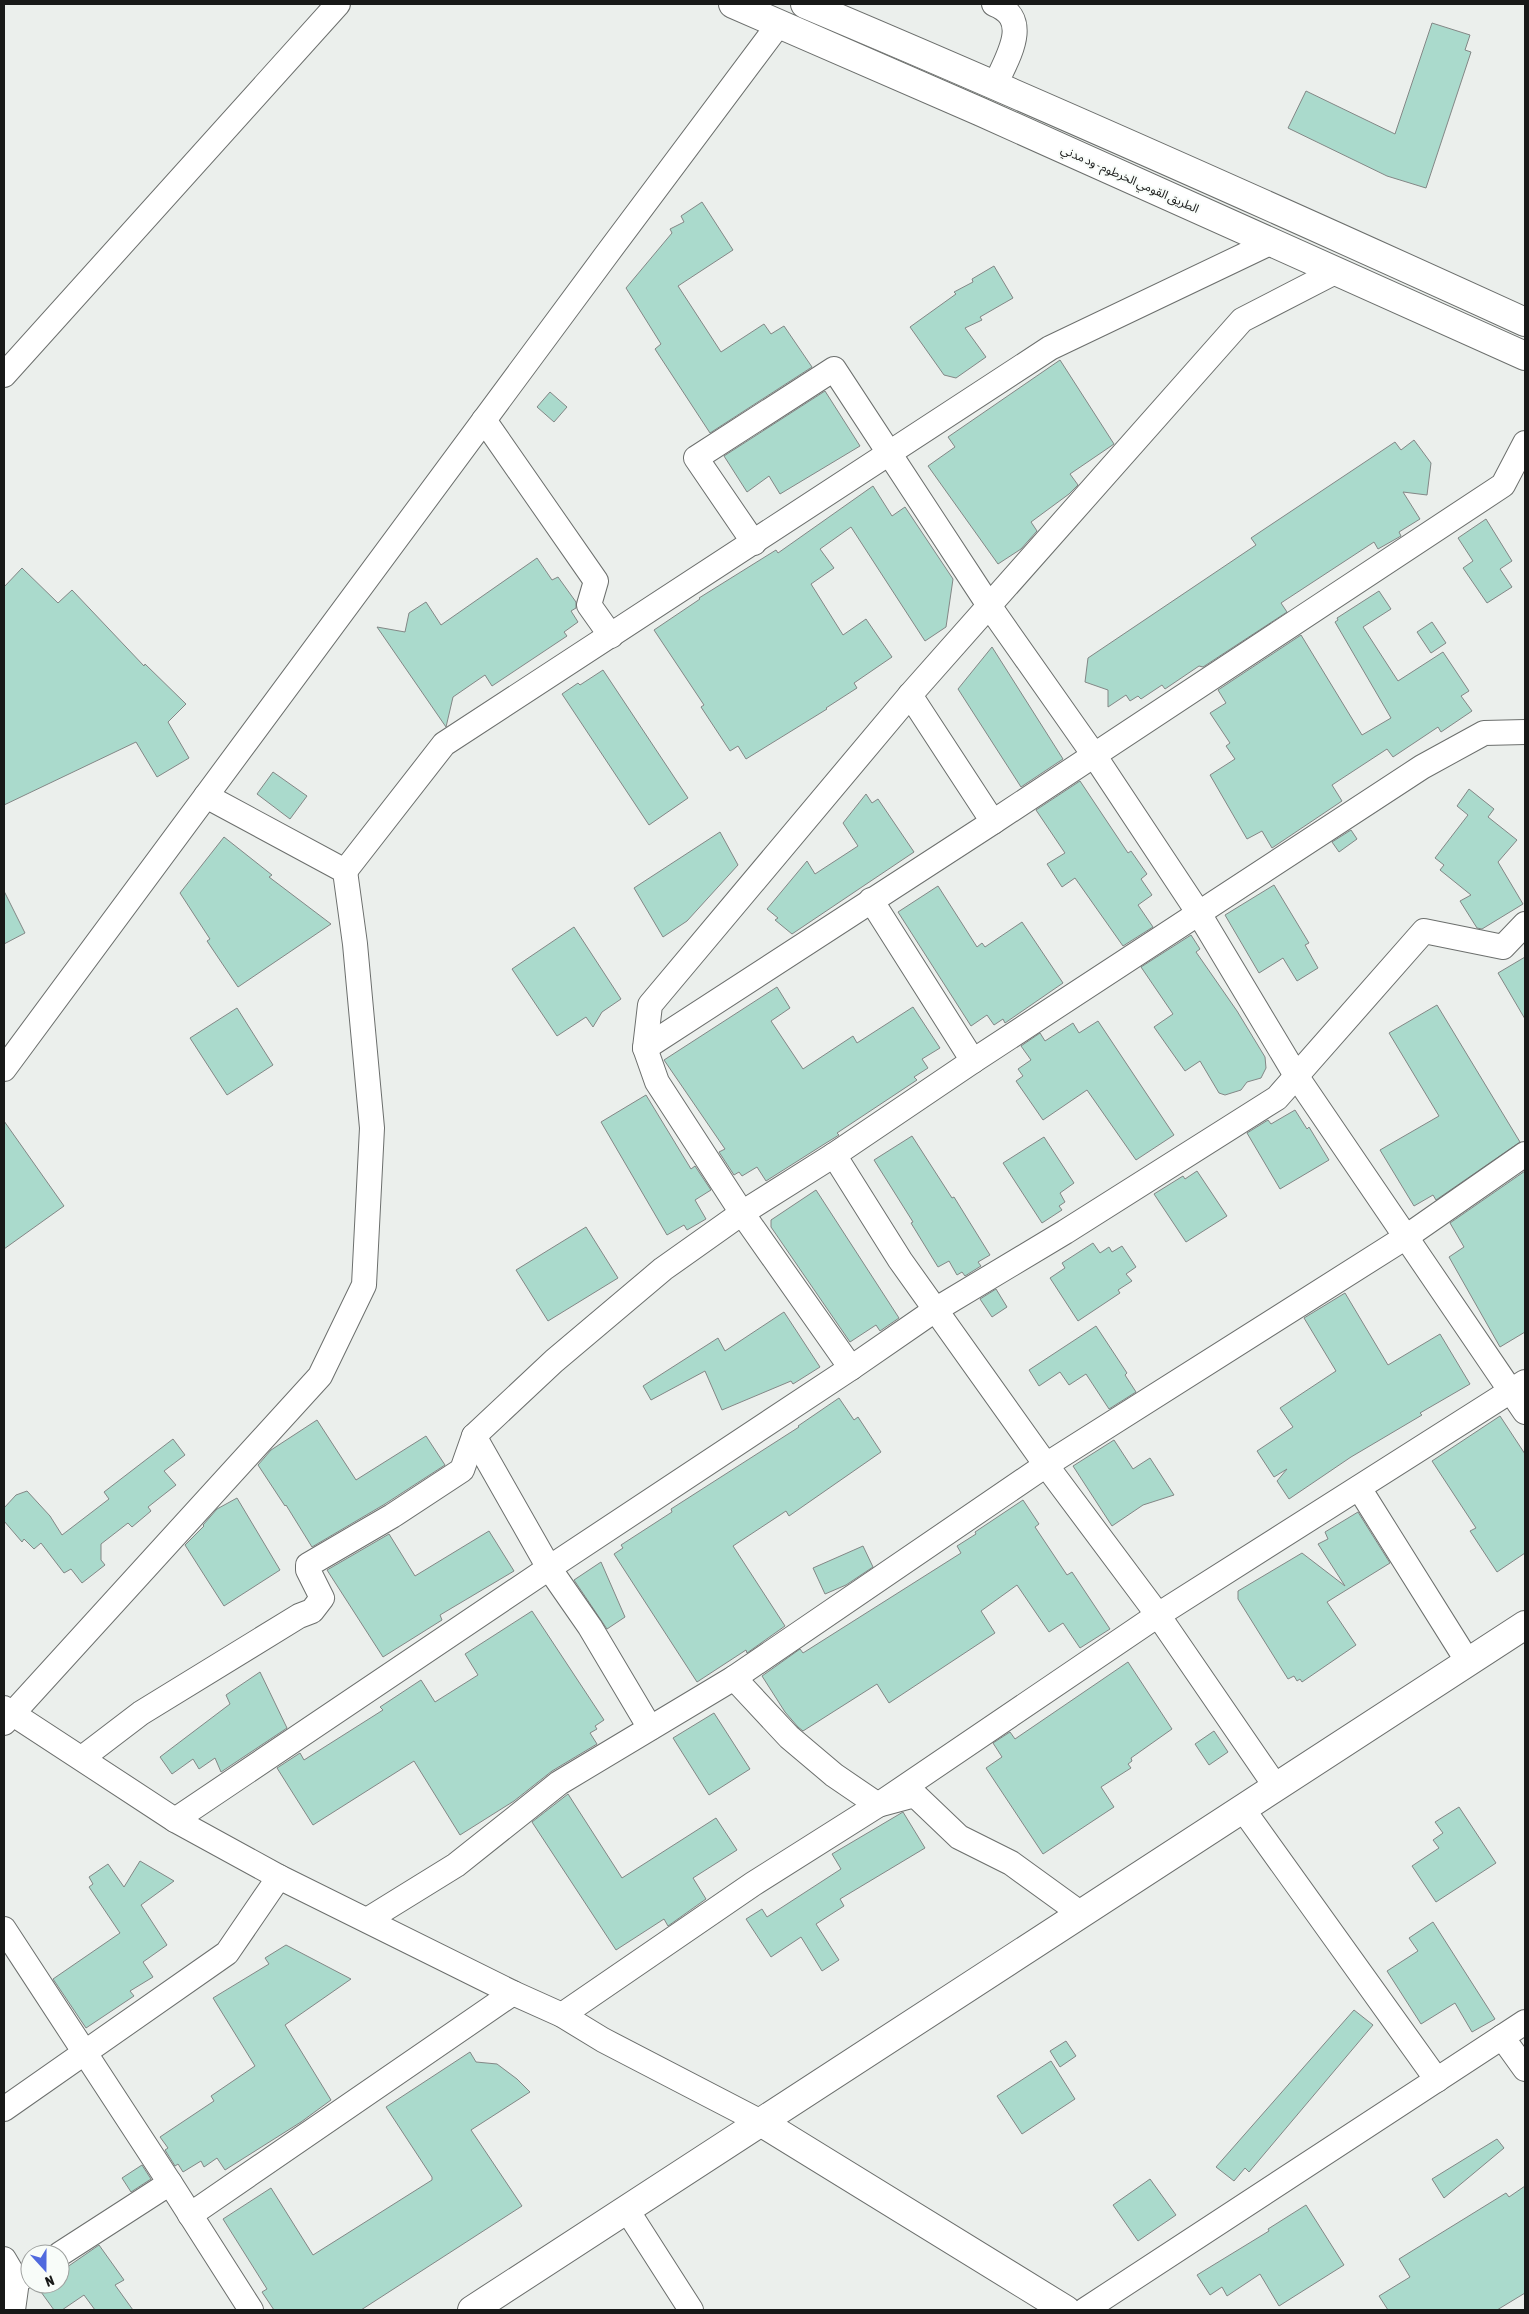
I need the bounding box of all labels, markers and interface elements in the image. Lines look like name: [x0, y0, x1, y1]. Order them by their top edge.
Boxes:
street label: الطريق القومي الخرطوم - ود مدني: [1058, 142, 1201, 218]
north arrow: [20, 2244, 70, 2294]
text: N: [43, 2272, 56, 2290]

